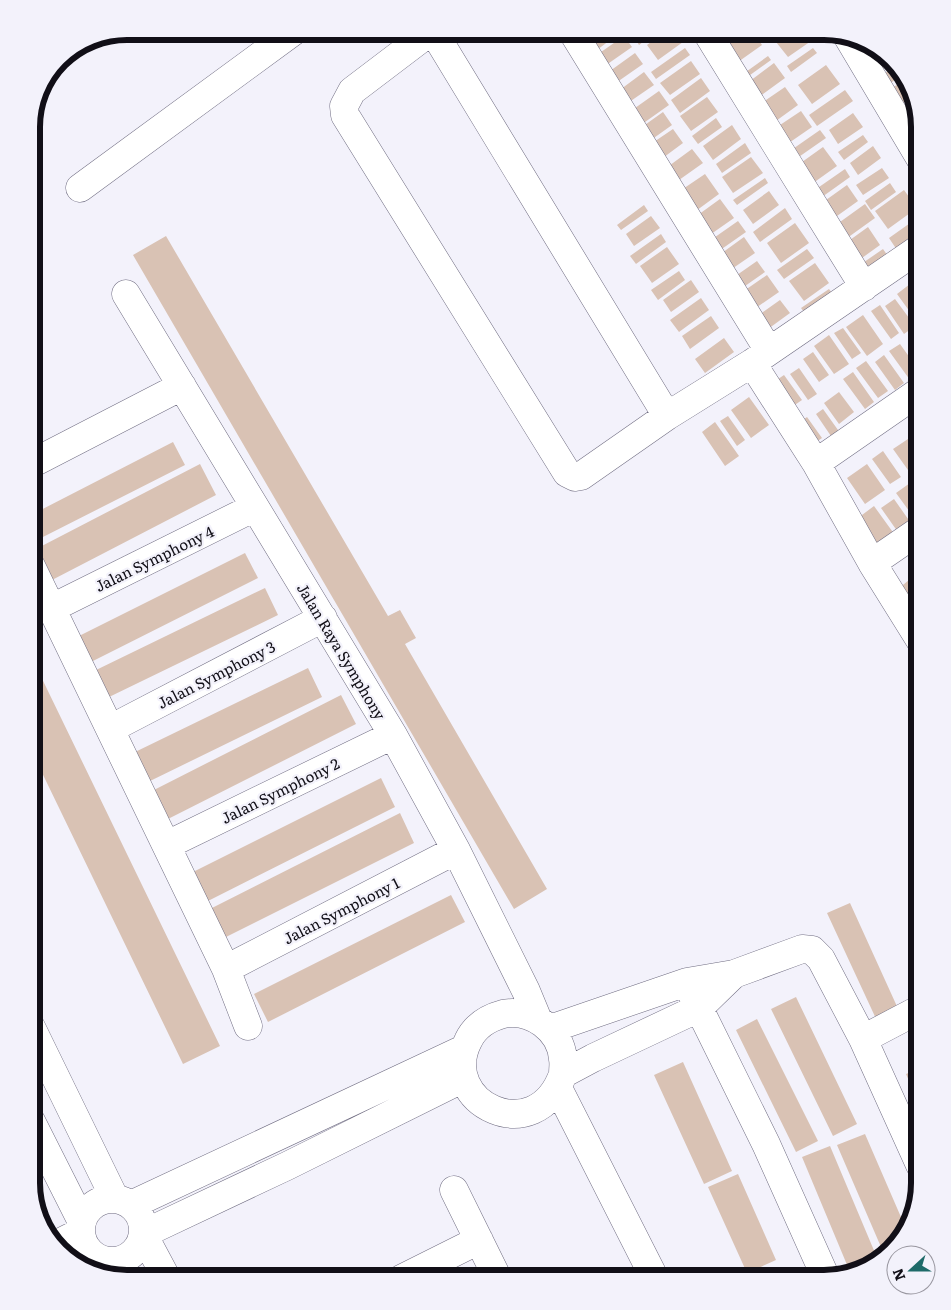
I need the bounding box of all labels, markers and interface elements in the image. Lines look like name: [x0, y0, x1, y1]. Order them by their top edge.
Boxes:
street label: Jalan Symphony 4: [91, 519, 217, 597]
street label: Jalan Raya Symphony: [292, 578, 392, 724]
street label: Jalan Symphony 3: [153, 634, 279, 714]
street label: Jalan Symphony 2: [217, 751, 343, 829]
street label: Jalan Symphony 1: [279, 871, 403, 949]
north arrow: [886, 1245, 936, 1295]
text: N: [886, 1266, 909, 1284]

